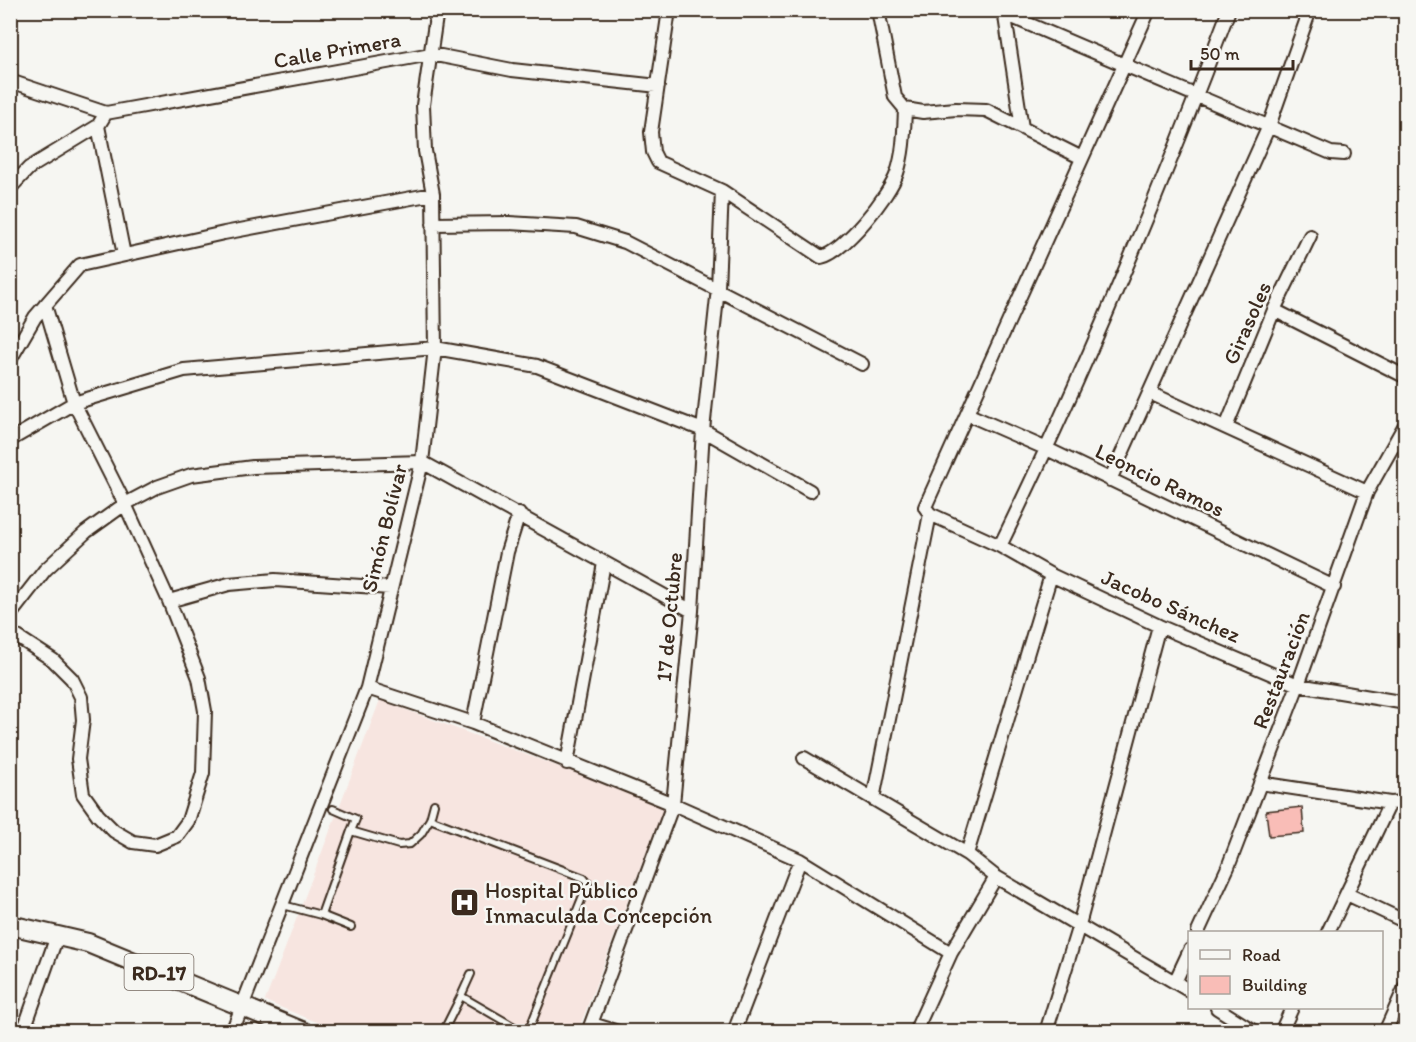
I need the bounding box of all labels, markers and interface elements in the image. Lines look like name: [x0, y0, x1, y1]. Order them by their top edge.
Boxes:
street label: Calle Primera: [271, 26, 403, 74]
scale bar: [1191, 33, 1293, 71]
text: 50 m: [1200, 43, 1240, 65]
street label: Girasoles: [1217, 277, 1277, 369]
street label: Leoncio Ramos: [1091, 437, 1229, 523]
street label: Simón Bolívar: [355, 460, 413, 595]
street label: 17 de Octubre: [650, 551, 688, 683]
street label: Jacobo Sánchez: [1097, 563, 1245, 649]
street label: Restauración: [1246, 607, 1316, 733]
place label: Hospital Público Inmaculada Concepción: [485, 877, 713, 929]
hospital icon: Hospital Público Inmaculada Concepción: [448, 887, 480, 919]
legend: [1188, 931, 1383, 1009]
text: Road: [1242, 944, 1281, 966]
road number: RD-17: [124, 954, 194, 990]
text: Building: [1242, 974, 1308, 996]

